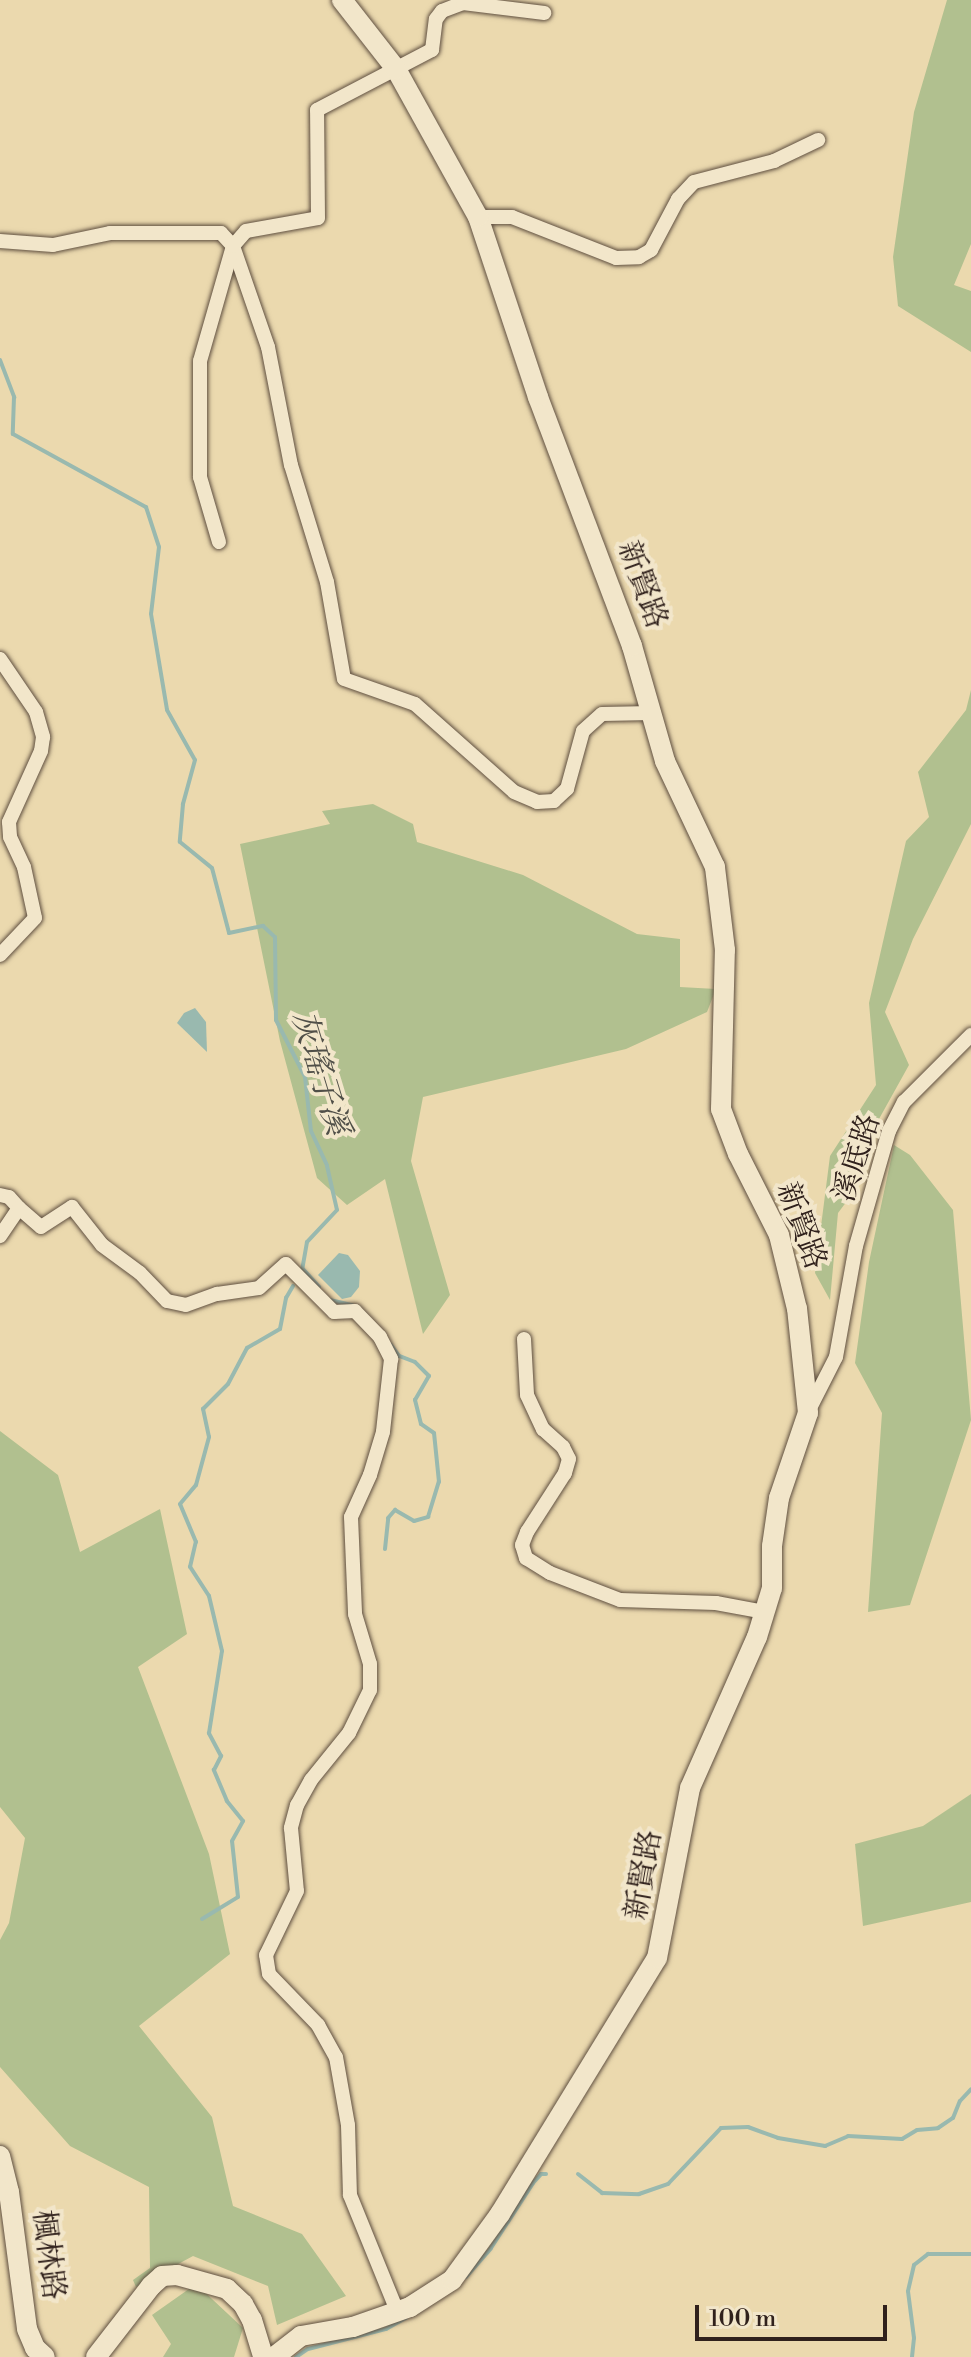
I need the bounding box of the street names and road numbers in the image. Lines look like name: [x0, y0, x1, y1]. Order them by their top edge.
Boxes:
street label: 新賢路: [610, 537, 674, 633]
street label: 溪底路: [826, 1110, 888, 1206]
street label: 新賢路: [769, 1178, 833, 1274]
street label: 新賢路: [618, 1828, 670, 1922]
street label: 楓林路: [25, 2208, 71, 2302]

